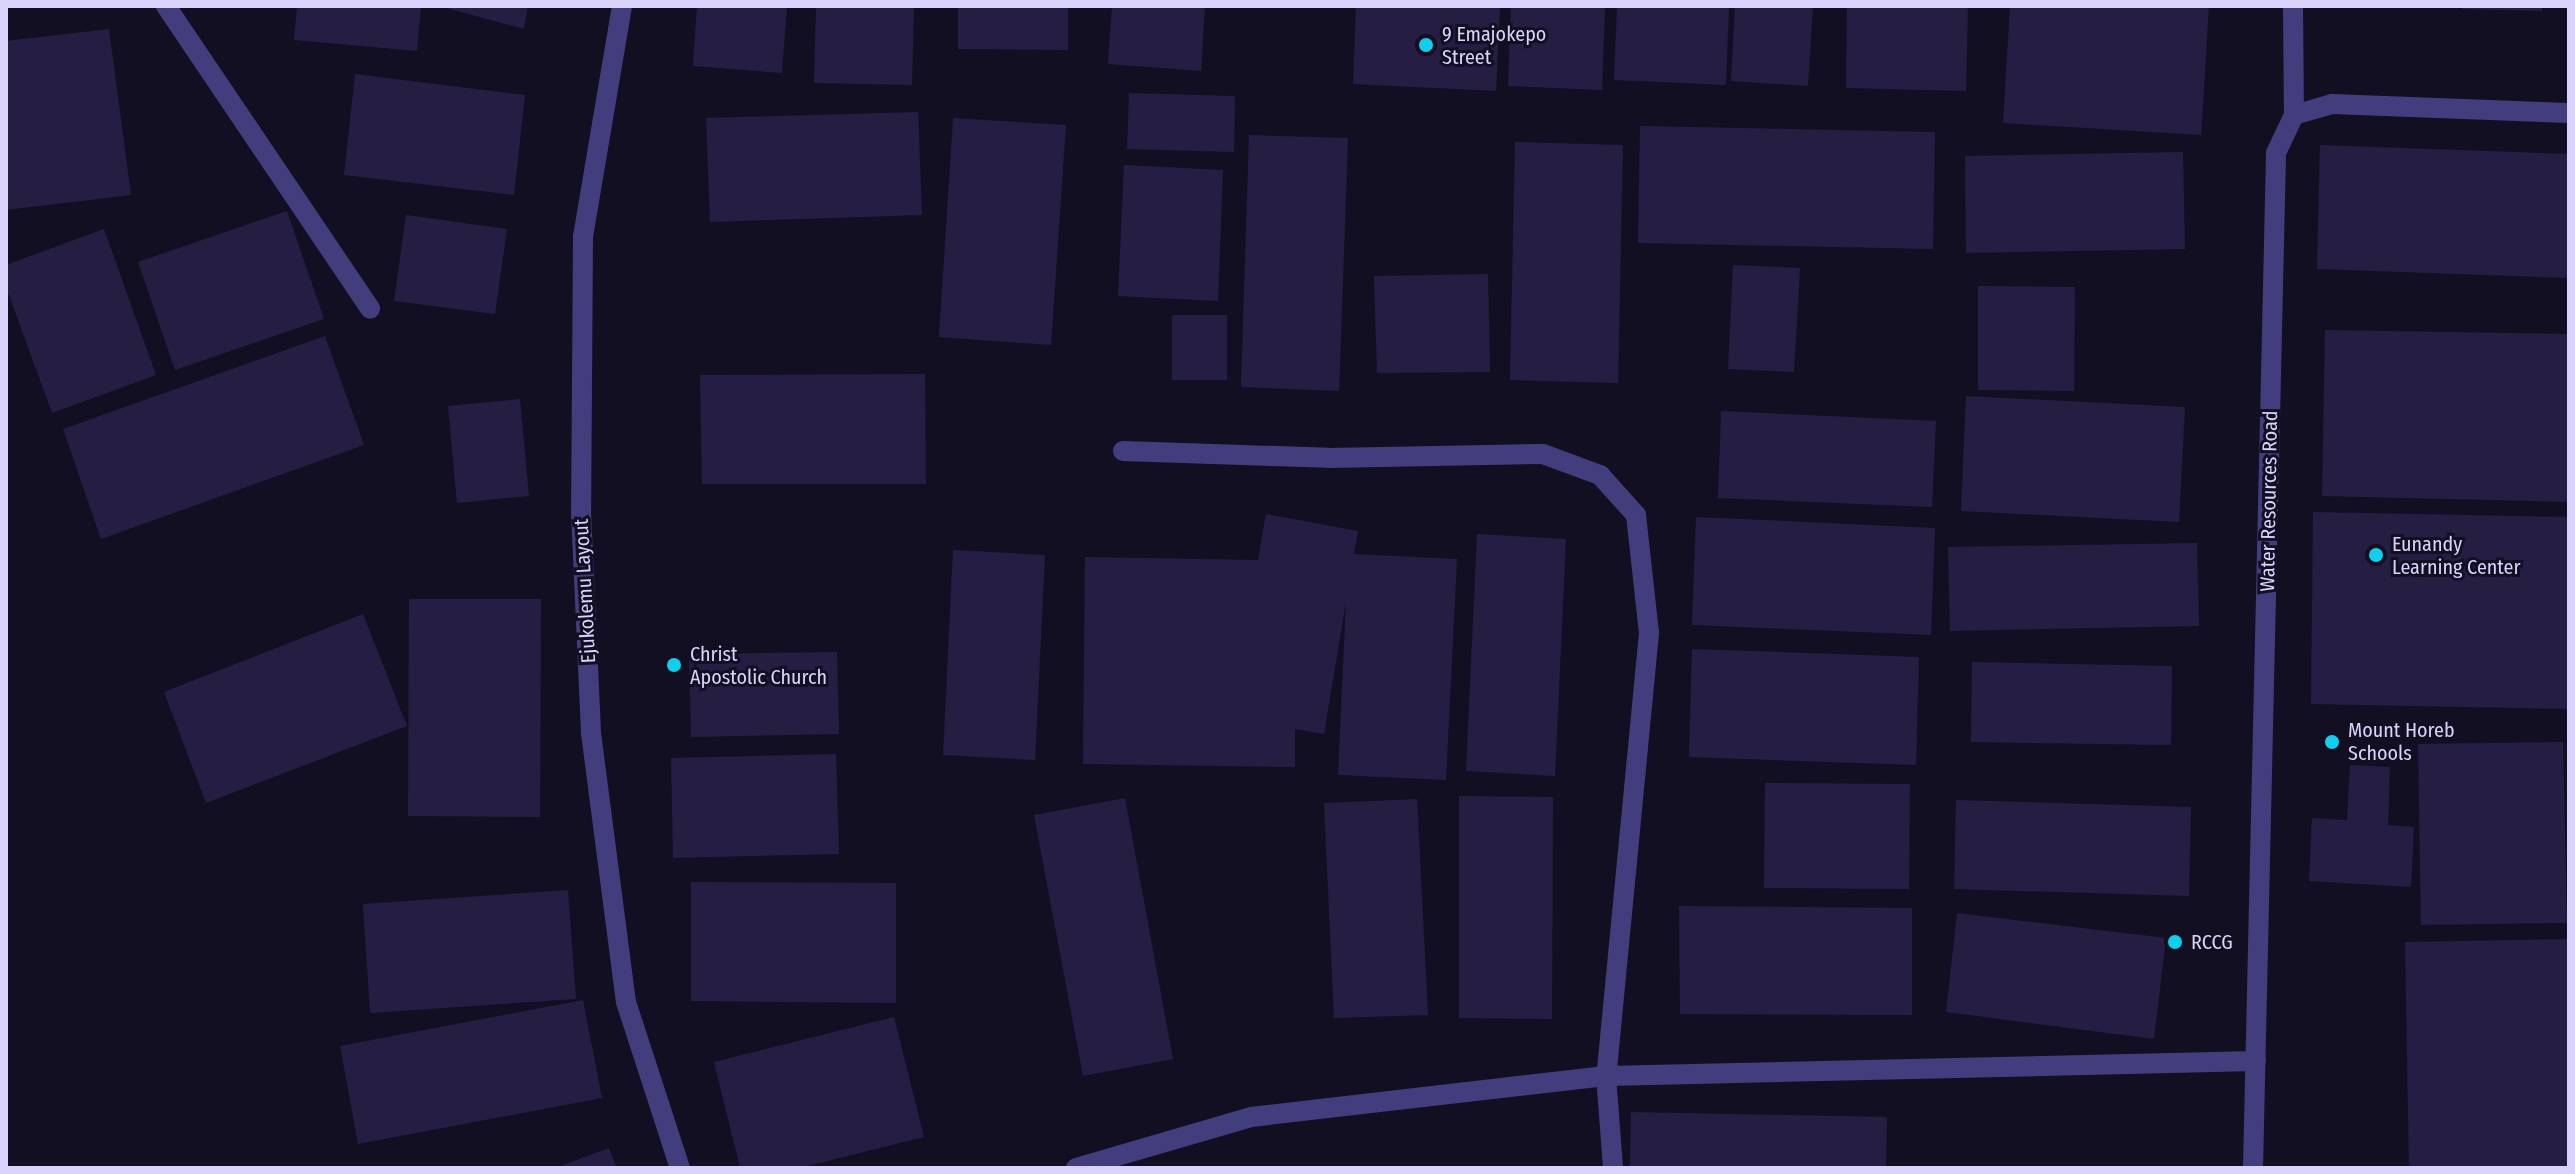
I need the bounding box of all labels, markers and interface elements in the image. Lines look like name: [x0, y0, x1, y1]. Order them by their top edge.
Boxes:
place label: 9 Emajokepo Street: [1442, 22, 1546, 69]
marker: 9 Emajokepo Street: [1417, 36, 1435, 54]
street label: Water Resources Road: [2255, 410, 2283, 592]
street label: Ejukolemu Layout: [569, 518, 601, 664]
place label: Eunandy Learning Center: [2392, 532, 2520, 579]
marker: Eunandy Learning Center: [2367, 546, 2385, 564]
place label: Christ Apostolic Church: [690, 642, 827, 689]
marker: Christ Apostolic Church: [665, 656, 683, 674]
place label: Mount Horeb Schools: [2348, 718, 2455, 765]
marker: Mount Horeb Schools: [2323, 733, 2341, 751]
place label: RCCG: [2191, 930, 2233, 954]
marker: RCCG: [2166, 933, 2184, 951]

